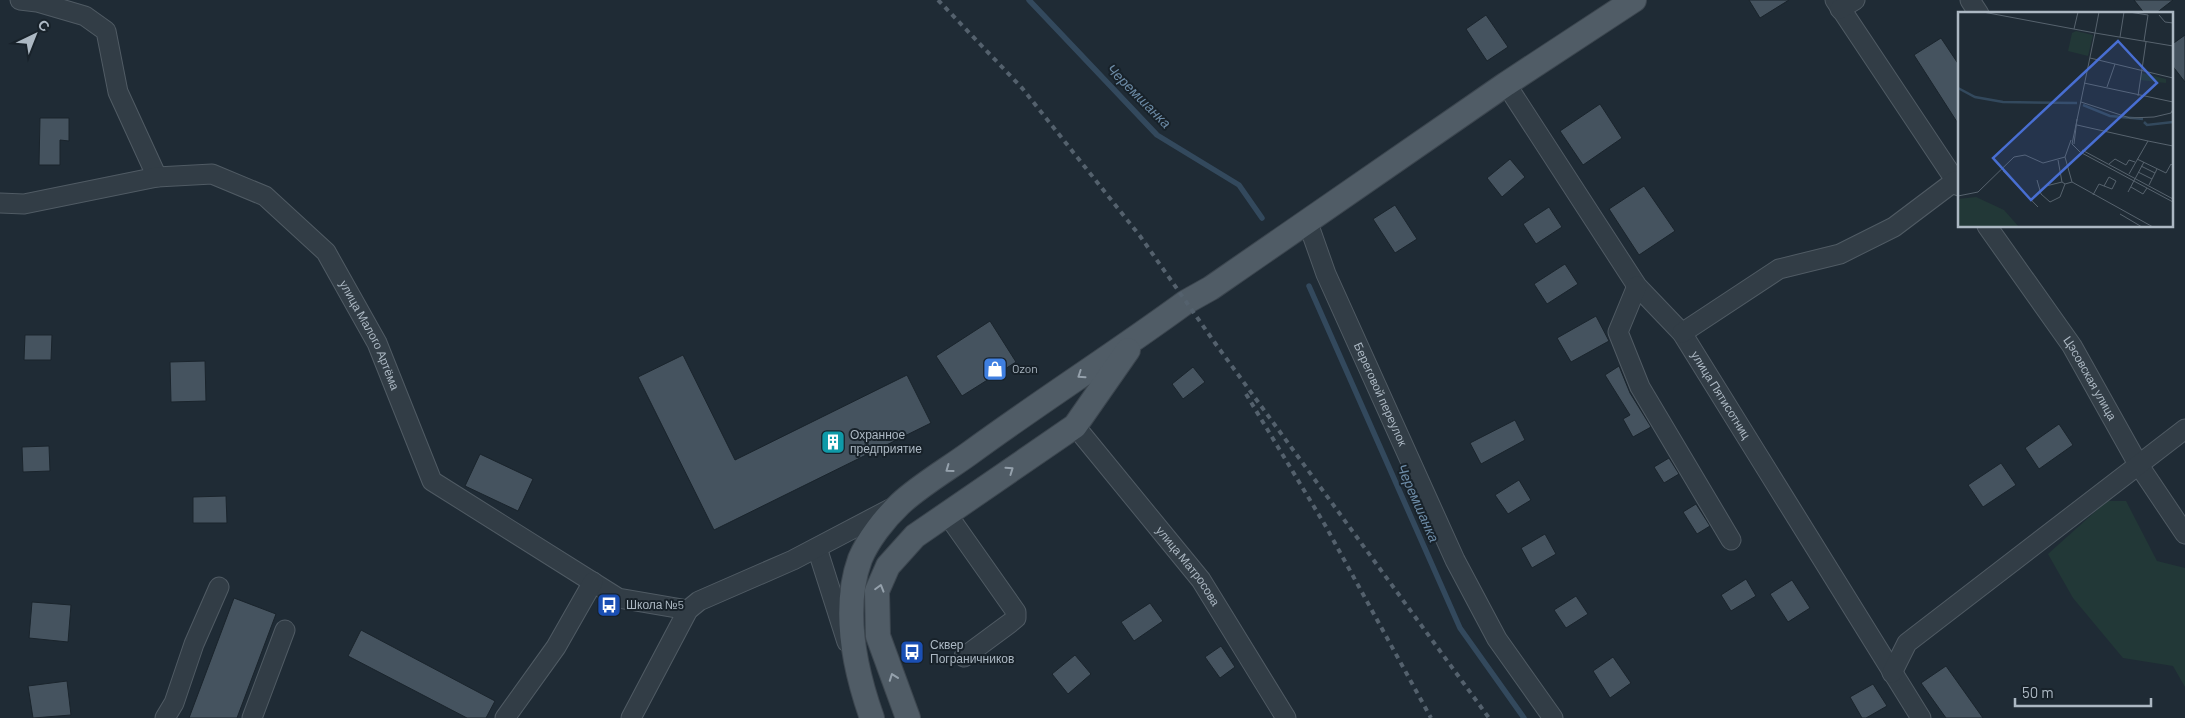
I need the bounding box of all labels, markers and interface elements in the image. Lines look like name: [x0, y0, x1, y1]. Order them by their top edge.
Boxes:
north arrow: [10, 10, 60, 60]
inset map: [1958, 12, 2172, 228]
text: С: [35, 15, 54, 35]
water label: Черемшанка: [1104, 60, 1175, 131]
street label: улица Малого Артёма: [336, 277, 403, 392]
street label: Цэсовская улица: [2060, 333, 2120, 423]
street label: Береговой переулок: [1352, 340, 1411, 448]
street label: улица Пятисотниц: [1688, 348, 1754, 442]
shop icon: Ozon: [982, 356, 1008, 382]
place label: Ozon: [1012, 361, 1038, 375]
one-way arrow: [1078, 369, 1087, 378]
place label: Охранное предприятие: [850, 427, 922, 456]
building icon: Охранное предприятие: [820, 429, 846, 455]
water label: Черемшанка: [1394, 461, 1443, 545]
one-way arrow: [946, 463, 955, 471]
one-way arrow: [1004, 467, 1014, 476]
street label: улица Матросова: [1153, 523, 1223, 608]
one-way arrow: [874, 584, 884, 593]
bus stop icon: Школа №5: [596, 592, 622, 618]
place label: Школа №5: [626, 597, 684, 611]
place label: Сквер Пограничников: [930, 637, 1014, 666]
bus stop icon: Сквер Пограничников: [899, 639, 925, 665]
one-way arrow: [889, 673, 899, 682]
scale bar: [2015, 676, 2151, 708]
text: 50 m: [2022, 683, 2054, 701]

